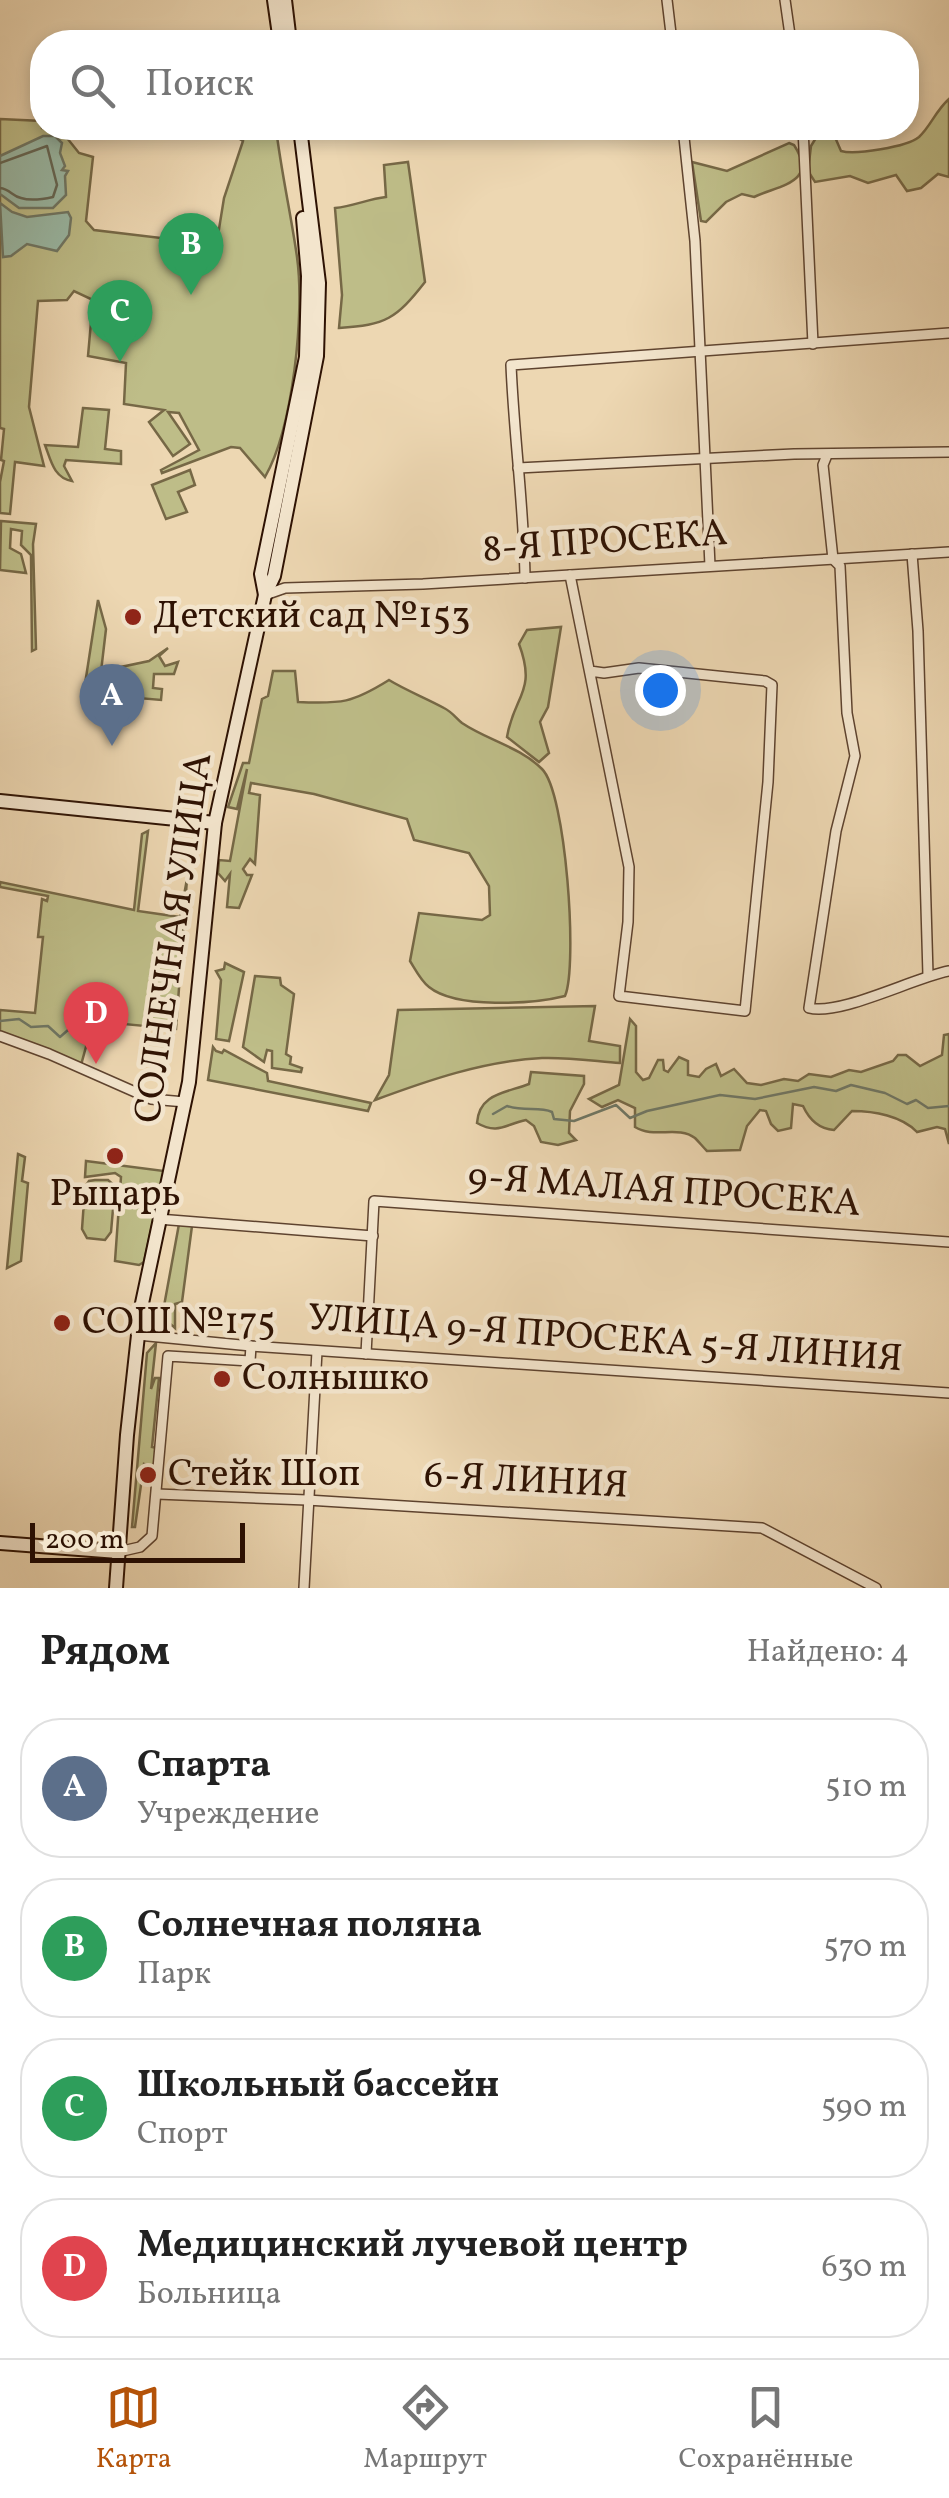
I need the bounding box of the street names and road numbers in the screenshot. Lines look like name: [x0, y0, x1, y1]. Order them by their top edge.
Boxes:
street label: 8-Я ПРОСЕКА: [481, 508, 729, 578]
street label: СОЛНЕЧНАЯ УЛИЦА: [123, 749, 227, 1127]
street label: 9-Я МАЛАЯ ПРОСЕКА: [466, 1152, 862, 1232]
street label: УЛИЦА 9-Я ПРОСЕКА 5-Я ЛИНИЯ: [306, 1293, 904, 1387]
street label: 6-Я ЛИНИЯ: [423, 1450, 629, 1514]

